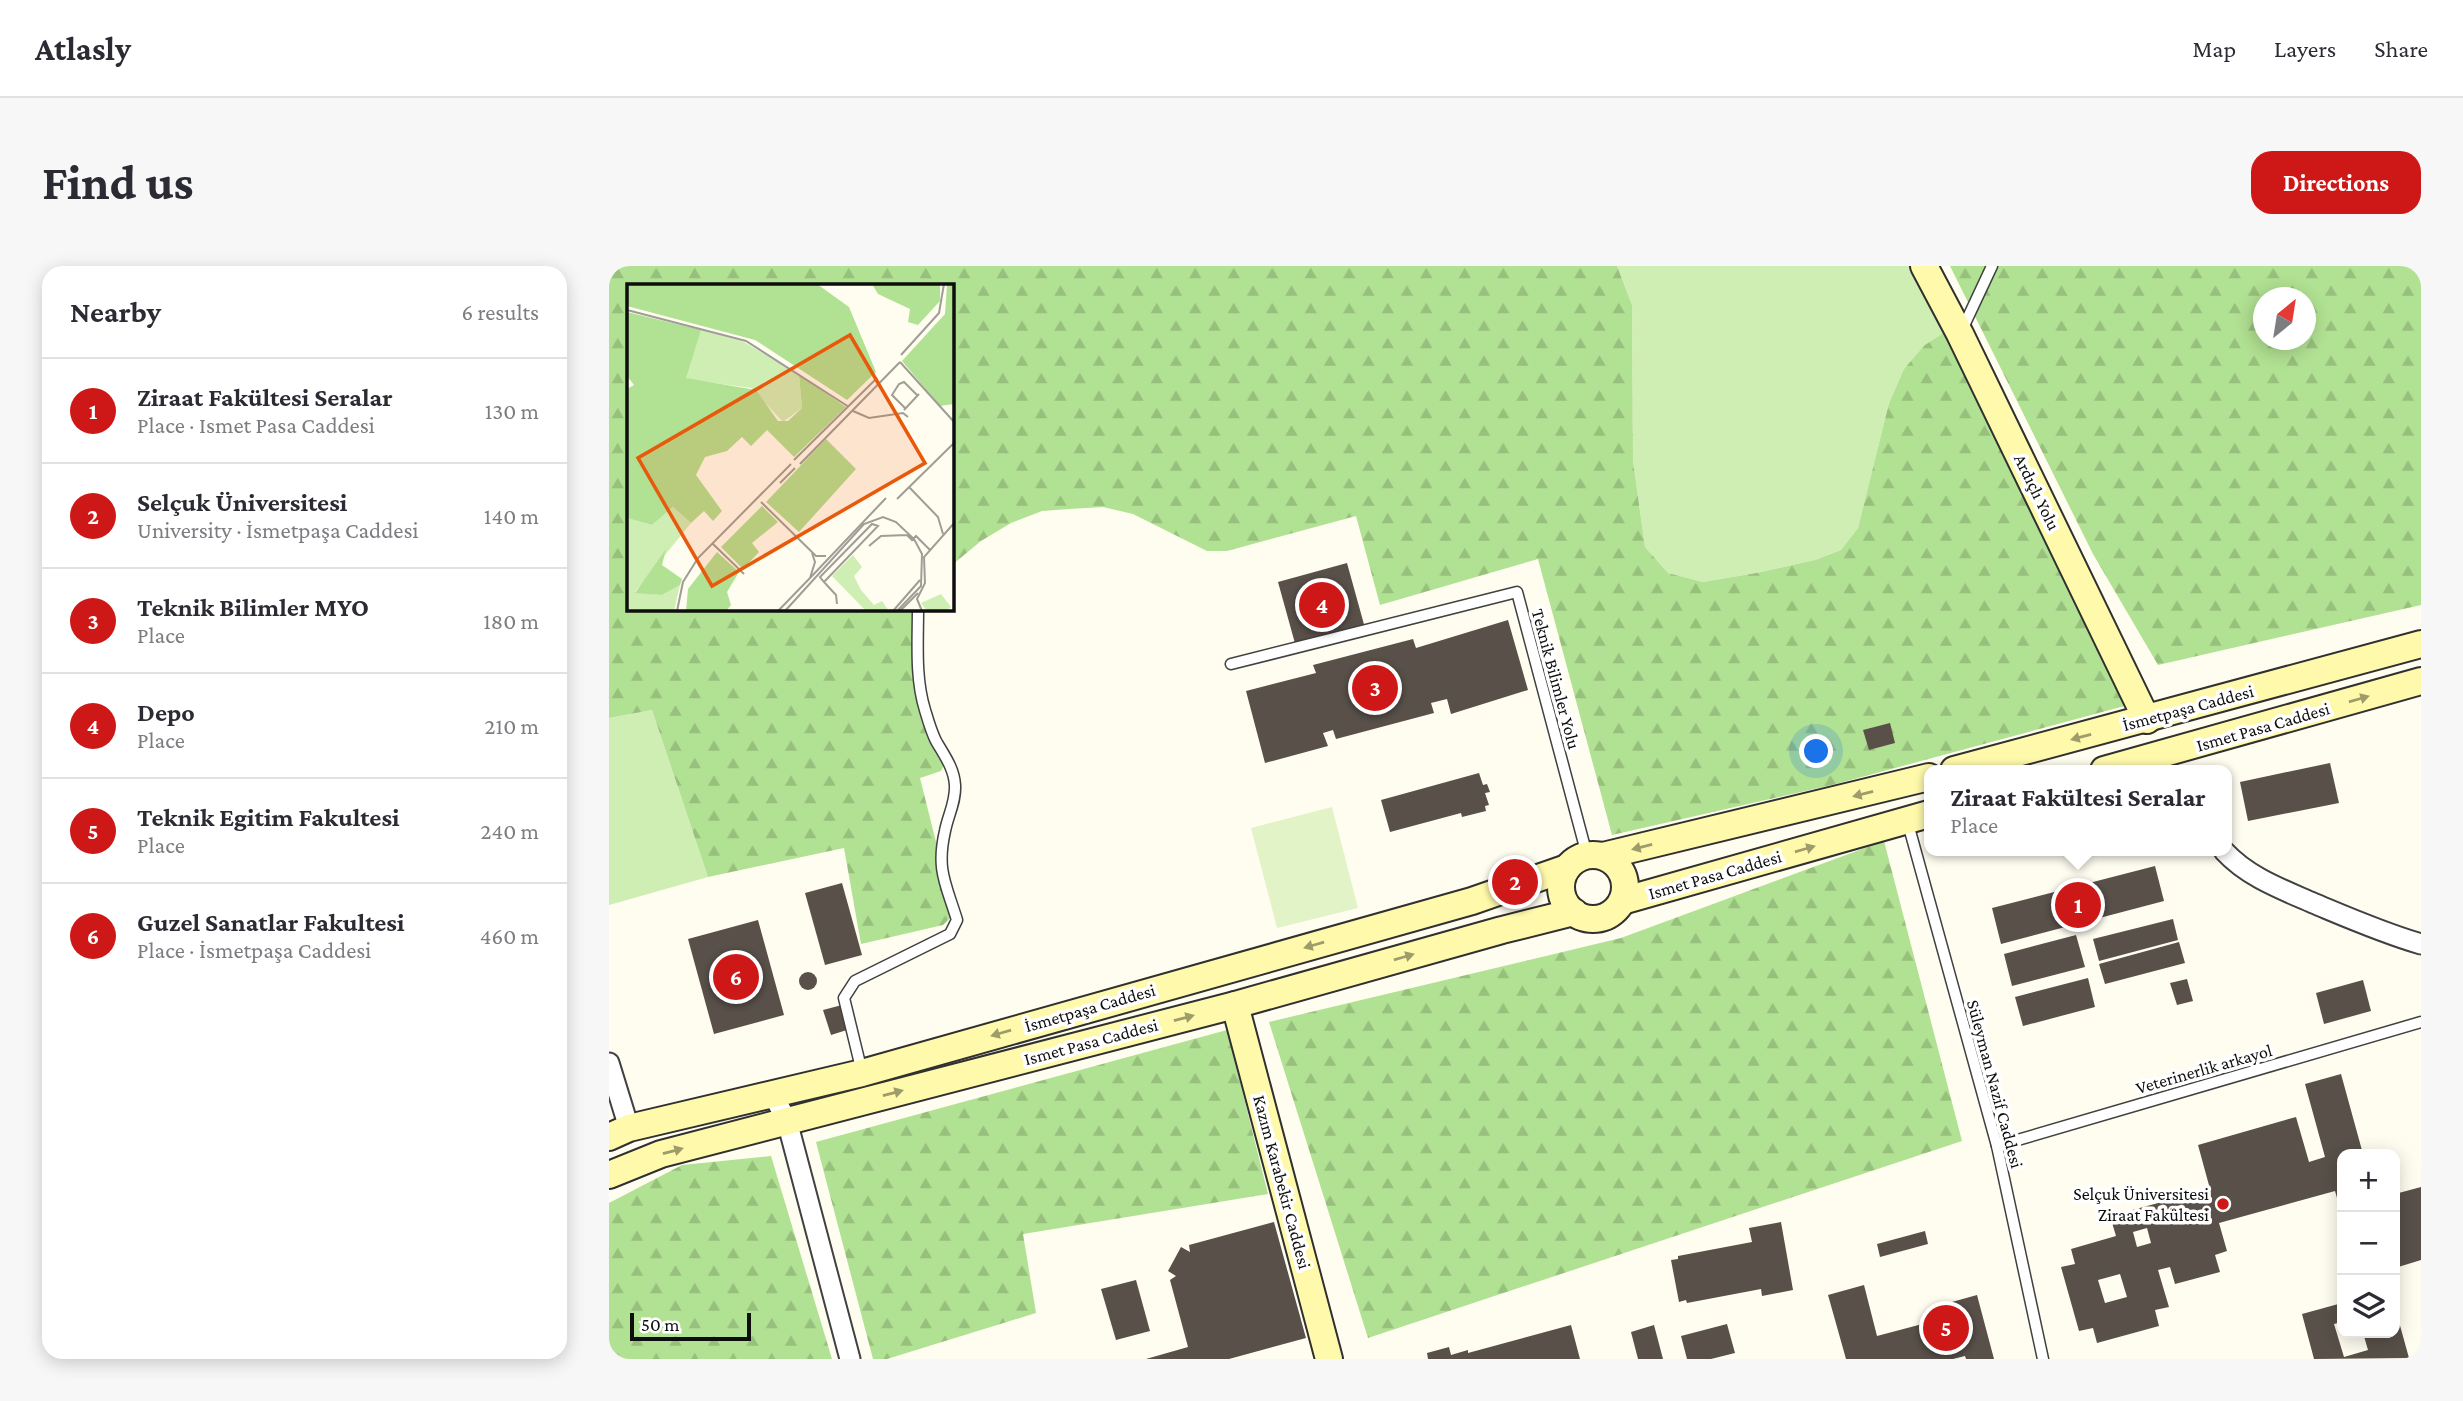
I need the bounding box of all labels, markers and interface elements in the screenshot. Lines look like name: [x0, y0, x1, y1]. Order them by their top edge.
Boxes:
text: Atlasly: [35, 30, 131, 67]
text: Map: [2192, 35, 2236, 62]
text: Layers: [2274, 35, 2336, 62]
text: Share: [2374, 35, 2428, 62]
button: Directions: [2251, 151, 2421, 214]
text: Find us: [42, 155, 194, 210]
inset map: [627, 284, 954, 611]
north arrow: [2253, 287, 2316, 350]
text: Nearby: [70, 295, 161, 328]
text: 6 results: [462, 299, 539, 325]
text: Ziraat Fakültesi Seralar: [137, 383, 393, 412]
text: 1: [89, 398, 97, 424]
text: 130 m: [485, 398, 539, 424]
text: Place · Ismet Pasa Caddesi: [137, 412, 375, 438]
street label: Ardıçlı Yolu: [2010, 451, 2064, 534]
text: Selçuk Üniversitesi: [137, 488, 347, 517]
text: 2: [87, 503, 99, 529]
text: 140 m: [484, 503, 539, 529]
text: University · İsmetpaşa Caddesi: [137, 517, 418, 543]
pin: 4: [1299, 579, 1345, 631]
text: Teknik Bilimler MYO: [137, 593, 369, 622]
street label: Teknik Bilimler Yolu: [1528, 607, 1584, 752]
text: 3: [87, 608, 99, 634]
text: 180 m: [483, 608, 539, 634]
text: Place: [137, 622, 185, 648]
pin: 3: [1352, 662, 1398, 714]
street label: İsmetpaşa Caddesi: [2120, 681, 2256, 735]
one-way arrow: [2348, 693, 2370, 704]
text: Depo: [137, 698, 195, 727]
street label: Ismet Pasa Caddesi: [2194, 698, 2332, 756]
text: 4: [87, 713, 99, 739]
text: 210 m: [485, 713, 539, 739]
text: Place: [137, 727, 185, 753]
one-way arrow: [2070, 732, 2092, 743]
your location: [1799, 734, 1833, 768]
popup: [1924, 765, 2232, 856]
text: Ziraat Fakültesi Seralar: [1950, 783, 2206, 812]
one-way arrow: [1852, 788, 1874, 799]
text: Teknik Egitim Fakultesi: [137, 803, 400, 832]
text: Place: [1950, 812, 1998, 838]
text: 5: [87, 818, 99, 844]
text: 240 m: [480, 818, 539, 844]
text: Place: [137, 832, 185, 858]
one-way arrow: [1631, 842, 1653, 853]
one-way arrow: [1795, 843, 1816, 853]
street label: Ismet Pasa Caddesi: [1646, 846, 1784, 904]
pin: 2: [1492, 856, 1538, 908]
pin: 1: [2055, 879, 2101, 931]
text: Guzel Sanatlar Fakultesi: [137, 908, 404, 937]
text: 6: [87, 923, 99, 949]
text: 460 m: [480, 923, 539, 949]
text: Place · İsmetpaşa Caddesi: [137, 937, 371, 963]
one-way arrow: [1303, 940, 1325, 951]
pin: 6: [713, 951, 759, 1003]
one-way arrow: [1393, 952, 1414, 962]
street label: İsmetpaşa Caddesi: [1022, 980, 1158, 1036]
street label: Süleyman Nazif Caddesi: [1963, 998, 2027, 1171]
one-way arrow: [1173, 1012, 1195, 1023]
street label: Ismet Pasa Caddesi: [1022, 1014, 1160, 1069]
one-way arrow: [990, 1029, 1011, 1039]
street label: Veterinerlik arkayol: [2134, 1040, 2275, 1098]
one-way arrow: [882, 1087, 904, 1098]
street label: Kazım Karabekir Caddesi: [1249, 1093, 1315, 1271]
one-way arrow: [663, 1145, 684, 1155]
map controls: [2337, 1149, 2400, 1338]
button: +: [2337, 1149, 2400, 1212]
place label: Selçuk Üniversitesi Ziraat Fakültesi: [2073, 1184, 2209, 1225]
marker: Selçuk Üniversitesi Ziraat Fakültesi: [2215, 1196, 2231, 1212]
button: −: [2337, 1212, 2400, 1275]
button: layers: [2337, 1275, 2400, 1338]
pin: 5: [1923, 1302, 1969, 1354]
scale bar: [630, 1310, 751, 1342]
text: 50 m: [641, 1314, 680, 1335]

